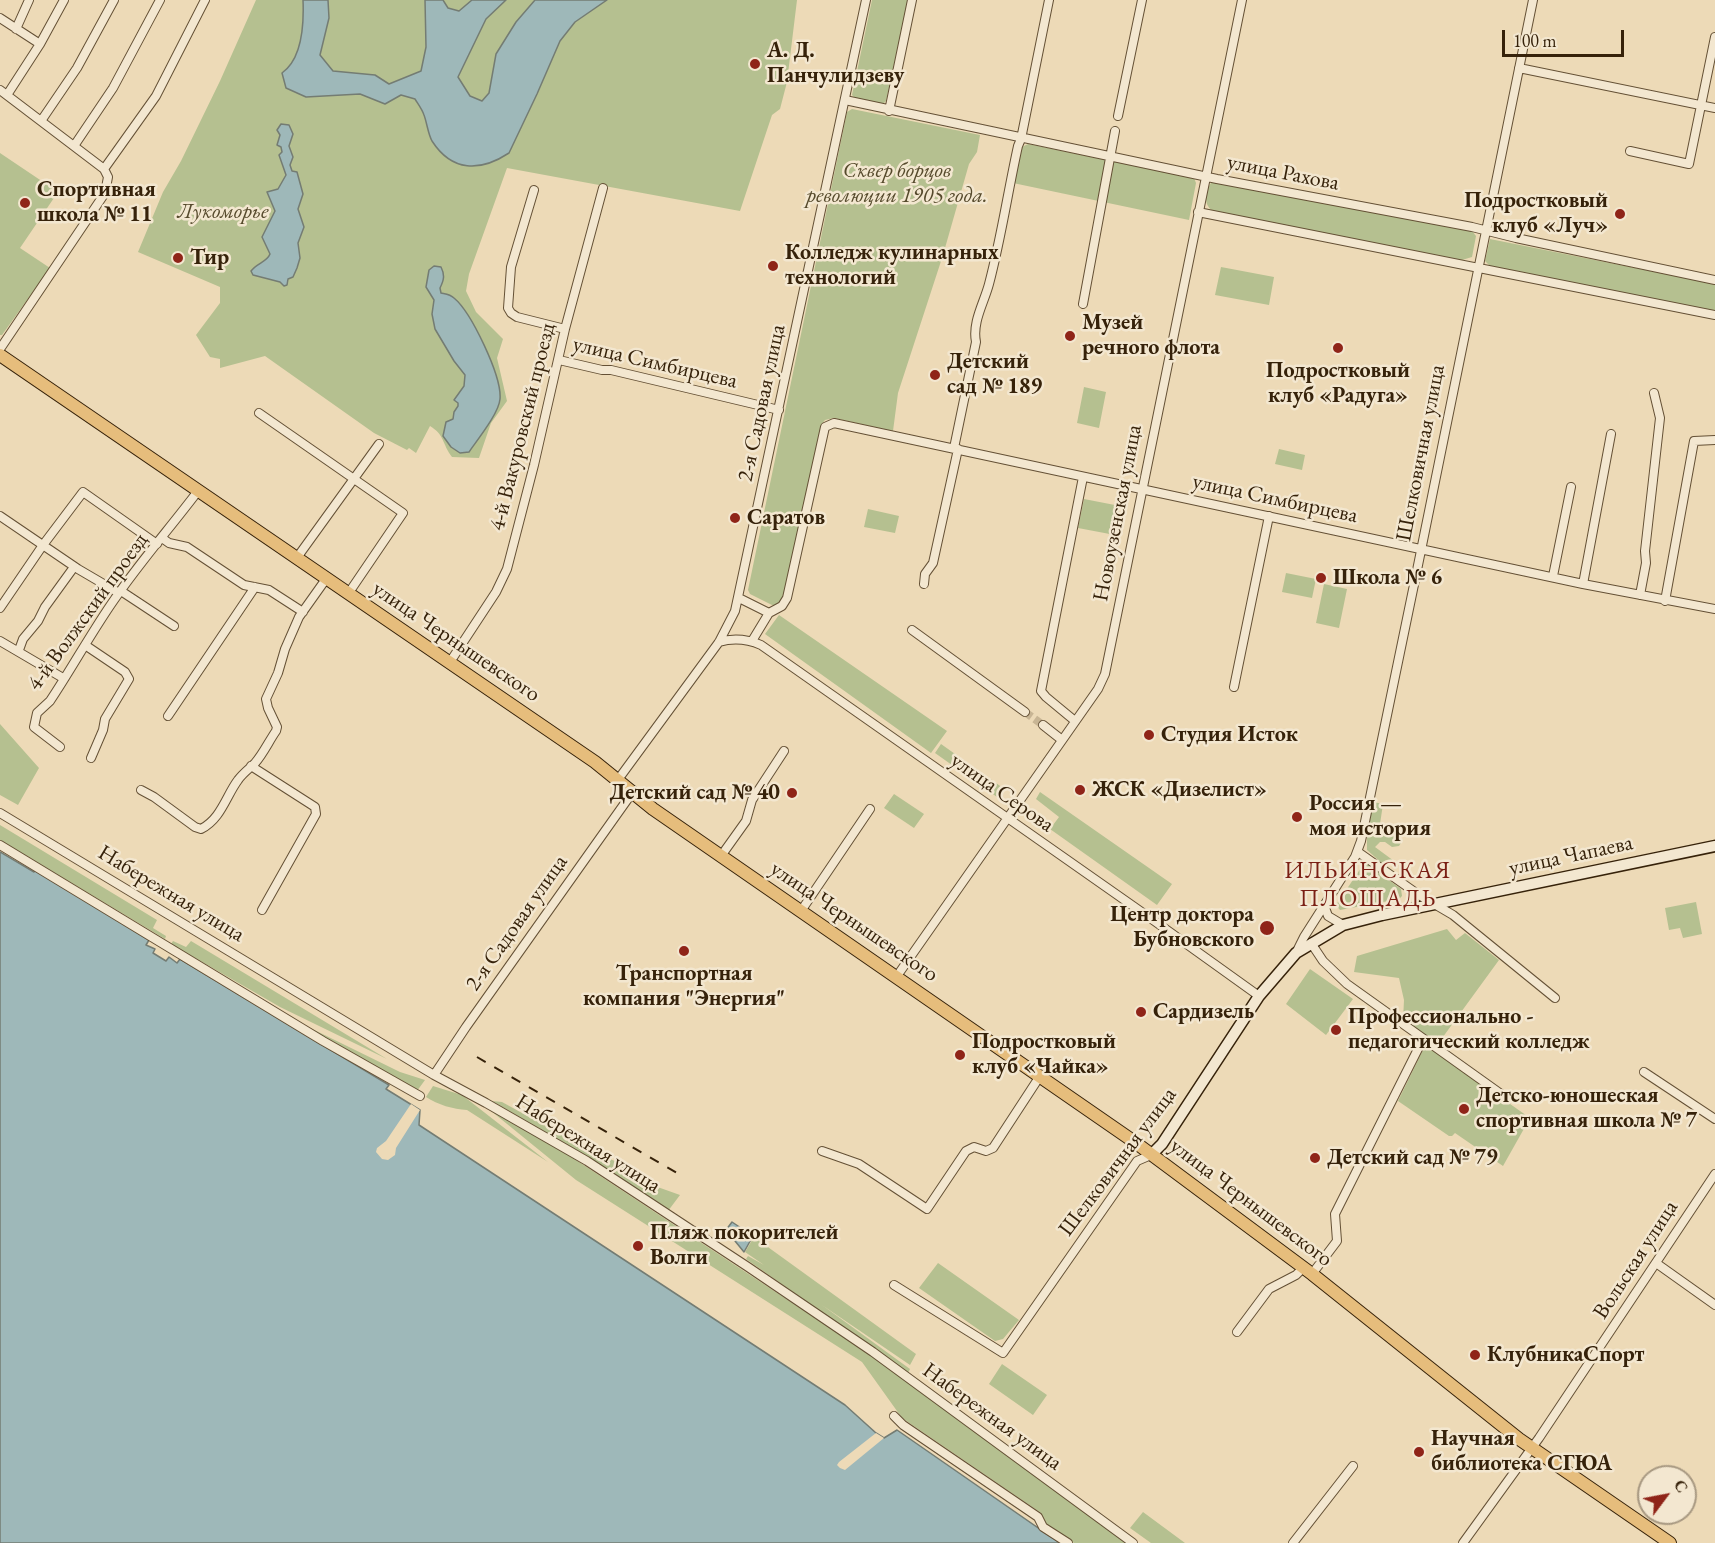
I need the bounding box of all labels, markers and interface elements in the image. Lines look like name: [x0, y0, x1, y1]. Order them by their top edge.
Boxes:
scale bar: [1505, 18, 1626, 56]
text: 100 m: [1513, 29, 1557, 52]
place label: А. Д. Панчулидзеву: [767, 38, 904, 90]
marker: А. Д. Панчулидзеву: [748, 57, 762, 71]
street label: улица Рахова: [1225, 149, 1341, 197]
park label: Сквер борцов революции 1905 года.: [806, 158, 988, 210]
place label: Спортивная школа № 11: [37, 177, 156, 228]
place label: Подростковый клуб «Луч»: [1464, 188, 1608, 240]
marker: Спортивная школа № 11: [18, 196, 32, 210]
park label: Лукоморье: [178, 199, 268, 225]
marker: Подростковый клуб «Луч»: [1613, 207, 1627, 221]
place label: Колледж кулинарных технологий: [785, 240, 999, 292]
place label: Тир: [190, 245, 229, 271]
marker: Тир: [171, 251, 185, 265]
marker: Колледж кулинарных технологий: [766, 259, 780, 273]
place label: Музей речного флота: [1082, 310, 1220, 362]
street label: 4-й Вакуровский проезд: [484, 321, 562, 533]
street label: 2-я Садовая улица: [732, 322, 792, 484]
marker: Музей речного флота: [1063, 329, 1077, 343]
street label: улица Симбирцева: [570, 331, 740, 395]
marker: Подростковый клуб «Радуга»: [1331, 341, 1345, 355]
place label: Детский сад № 189: [947, 349, 1042, 400]
place label: Подростковый клуб «Радуга»: [1266, 358, 1410, 410]
street label: Шелковичная улица: [1391, 362, 1451, 544]
marker: Детский сад № 189: [928, 368, 942, 382]
street label: Новоузенская улица: [1088, 422, 1148, 604]
street label: улица Симбирцева: [1190, 469, 1360, 529]
place label: Саратов: [747, 505, 825, 531]
marker: Саратов: [728, 511, 742, 525]
street label: 4-й Волжский проезд: [22, 528, 154, 696]
place label: Школа № 6: [1333, 565, 1442, 591]
marker: Школа № 6: [1314, 571, 1328, 585]
street label: улица Чернышевского: [367, 576, 545, 708]
place label: Студия Исток: [1161, 722, 1298, 748]
marker: Студия Исток: [1142, 728, 1156, 742]
street label: улица Серова: [945, 748, 1059, 838]
place label: ЖСК «Дизелист»: [1092, 777, 1267, 803]
place label: Детский сад № 40: [609, 780, 780, 806]
marker: ЖСК «Дизелист»: [1073, 783, 1087, 797]
marker: Детский сад № 40: [785, 786, 799, 800]
place label: Россия — моя история: [1309, 791, 1431, 842]
marker: Россия — моя история: [1290, 810, 1304, 824]
street label: улица Чапаева: [1507, 830, 1635, 882]
street label: Набережная улица: [93, 840, 249, 948]
street label: 2-я Садовая улица: [460, 850, 574, 996]
street label: улица Чернышевского: [765, 856, 943, 988]
district label: ИЛЬИНСКАЯ ПЛОЩАДЬ: [1284, 857, 1452, 913]
place label: Центр доктора Бубновского: [1110, 902, 1254, 954]
marker: Центр доктора Бубновского: [1258, 919, 1276, 937]
marker: Транспортная компания "Энергия": [677, 944, 691, 958]
place label: Транспортная компания "Энергия": [583, 961, 785, 1012]
place label: Сардизель: [1153, 999, 1254, 1025]
place label: Профессионально - педагогический колледж: [1348, 1004, 1590, 1056]
marker: Сардизель: [1134, 1005, 1148, 1019]
marker: Профессионально - педагогический колледж: [1329, 1023, 1343, 1037]
place label: Подростковый клуб «Чайка»: [972, 1029, 1116, 1080]
marker: Подростковый клуб «Чайка»: [953, 1048, 967, 1062]
street label: Шелковичная улица: [1053, 1082, 1183, 1242]
place label: Детско-юношеская спортивная школа № 7: [1476, 1083, 1697, 1134]
street label: Набережная улица: [511, 1089, 665, 1199]
marker: Детско-юношеская спортивная школа № 7: [1457, 1102, 1471, 1116]
street label: улица Чернышевского: [1164, 1133, 1338, 1273]
place label: Детский сад № 79: [1327, 1145, 1498, 1171]
marker: Детский сад № 79: [1308, 1151, 1322, 1165]
street label: Вольская улица: [1588, 1196, 1684, 1324]
place label: Пляж покорителей Волги: [650, 1220, 838, 1272]
marker: Пляж покорителей Волги: [631, 1239, 645, 1253]
place label: КлубникаСпорт: [1487, 1342, 1644, 1368]
marker: КлубникаСпорт: [1468, 1348, 1482, 1362]
street label: Набережная улица: [917, 1357, 1067, 1477]
place label: Научная библиотека СГЮА: [1431, 1426, 1612, 1478]
marker: Научная библиотека СГЮА: [1412, 1445, 1426, 1459]
north arrow: [1637, 1465, 1697, 1525]
text: С: [1669, 1476, 1693, 1497]

